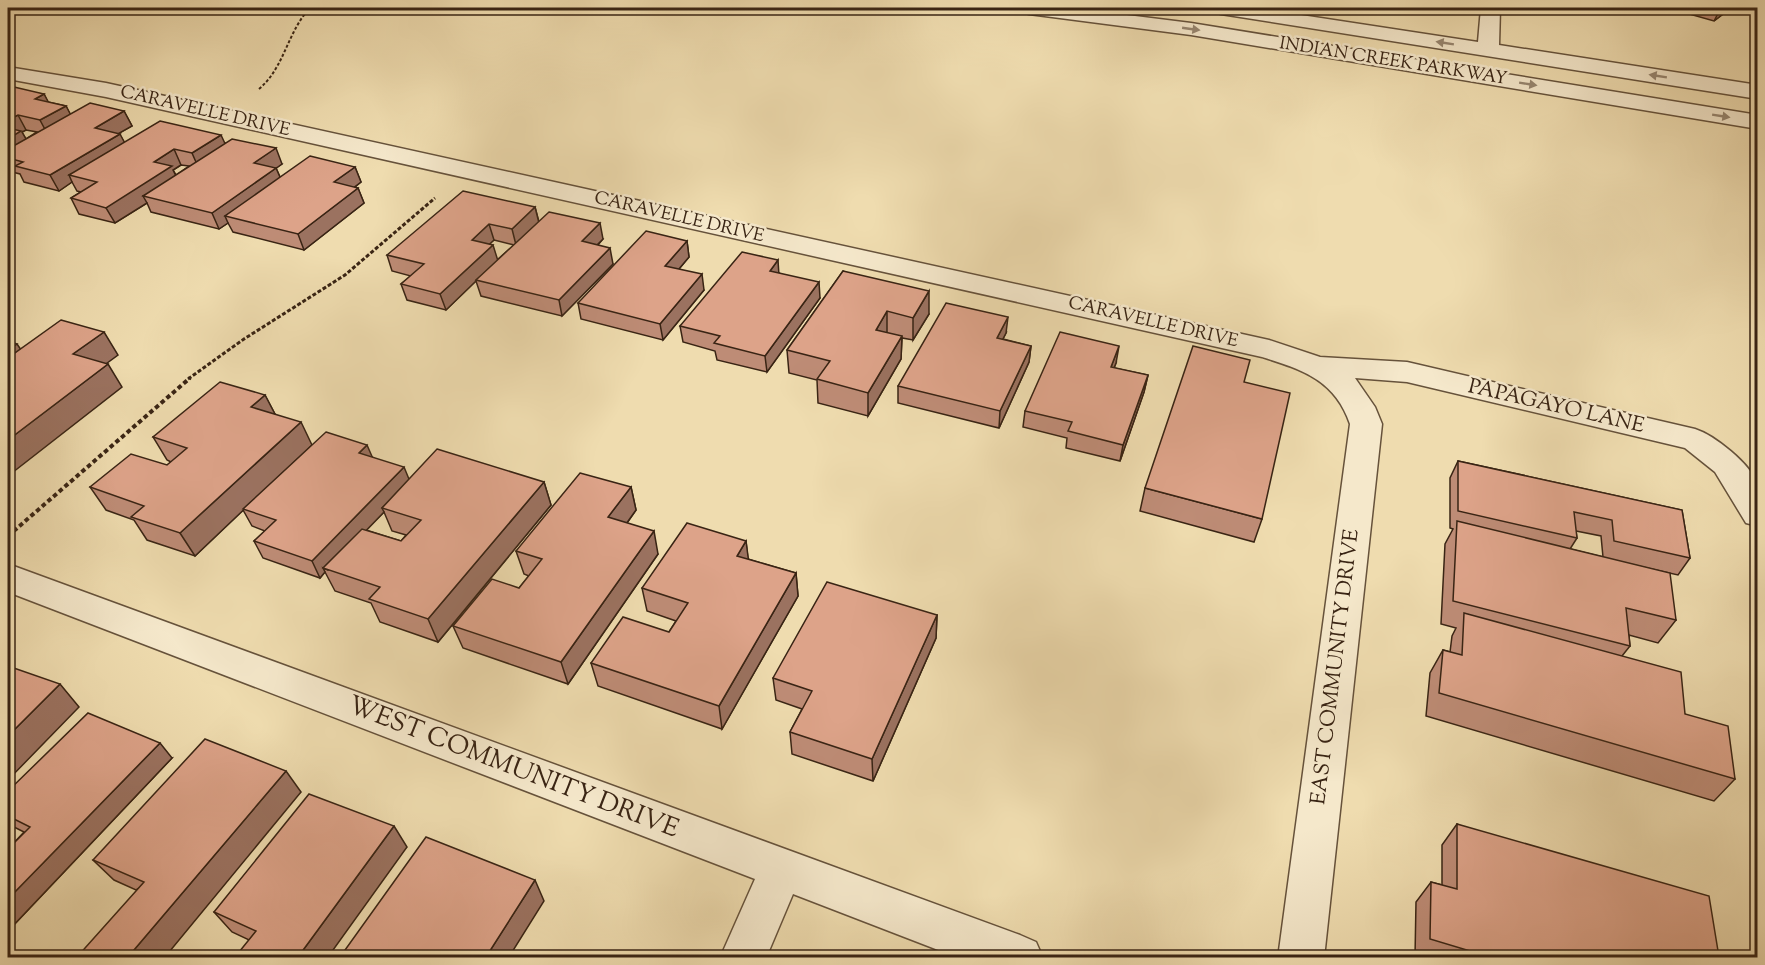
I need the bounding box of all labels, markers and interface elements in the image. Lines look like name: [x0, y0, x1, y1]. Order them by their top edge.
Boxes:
one-way arrow: [1181, 24, 1200, 33]
street label: INDIAN CREEK PARKWAY: [1277, 31, 1509, 93]
one-way arrow: [1435, 38, 1454, 47]
one-way arrow: [1649, 71, 1668, 80]
street label: CARAVELLE DRIVE: [117, 80, 293, 144]
one-way arrow: [1519, 80, 1538, 89]
one-way arrow: [1711, 111, 1730, 120]
street label: CARAVELLE DRIVE: [591, 186, 767, 250]
street label: CARAVELLE DRIVE: [1065, 291, 1241, 355]
street label: PAPAGAYO LANE: [1465, 372, 1647, 442]
street label: EAST COMMUNITY DRIVE: [1304, 527, 1368, 807]
street label: WEST COMMUNITY DRIVE: [342, 688, 684, 848]

